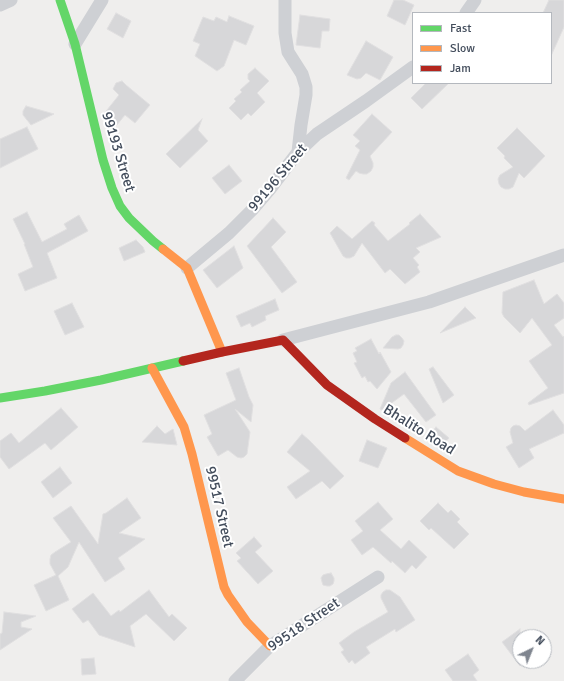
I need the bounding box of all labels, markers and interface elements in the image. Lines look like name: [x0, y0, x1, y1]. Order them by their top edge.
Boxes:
legend: [412, 12, 552, 84]
text: Fast: [450, 21, 471, 36]
text: Slow: [450, 41, 475, 56]
text: Jam: [450, 61, 471, 76]
street label: 99193 Street: [97, 110, 139, 194]
street label: 99196 Street: [244, 140, 312, 216]
street label: Bhalito Road: [380, 401, 458, 459]
street label: 99517 Street: [201, 465, 237, 549]
street label: 99518 Street: [265, 594, 343, 656]
north arrow: [512, 629, 552, 669]
text: N: [533, 633, 547, 648]

